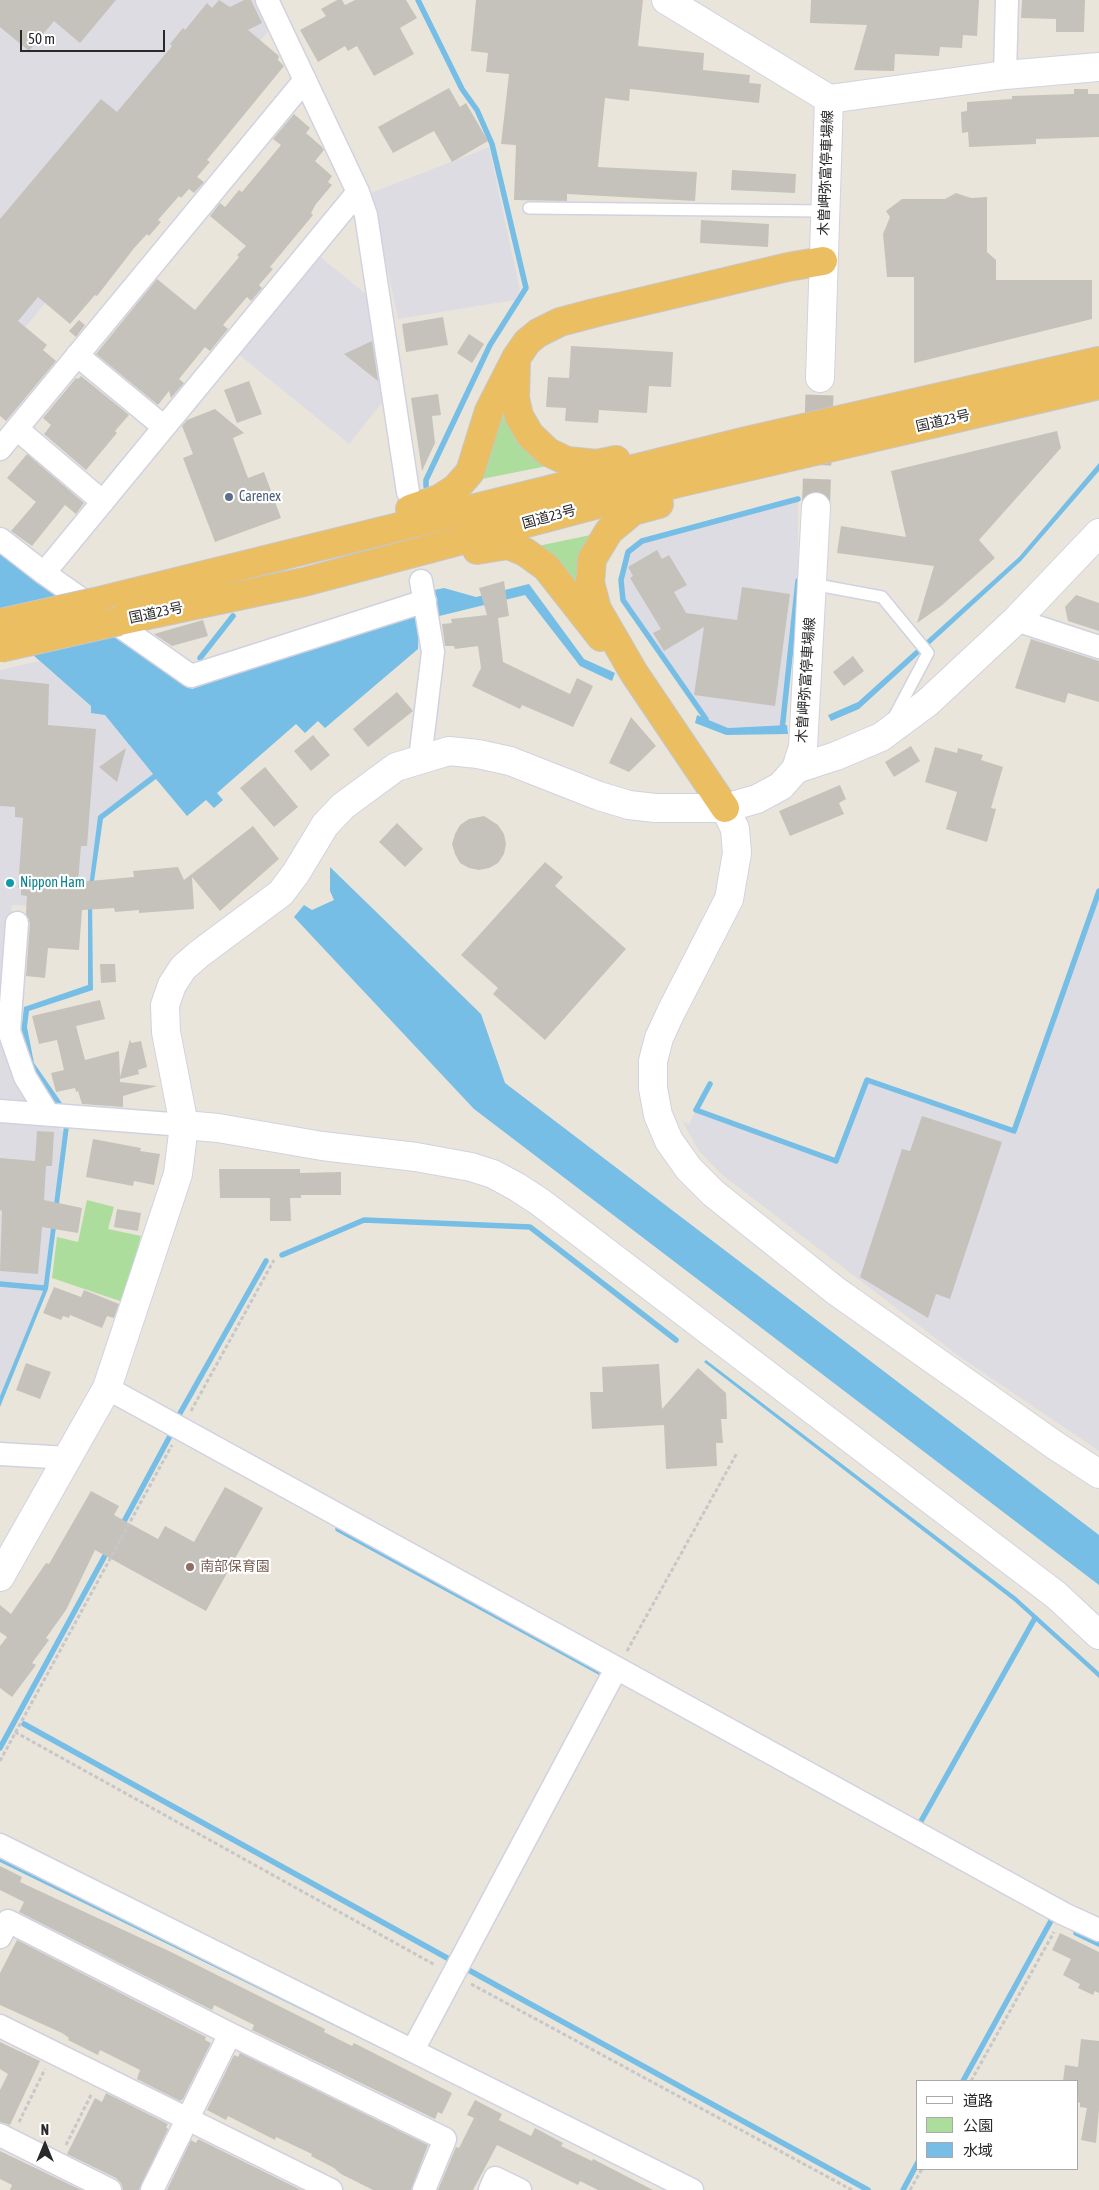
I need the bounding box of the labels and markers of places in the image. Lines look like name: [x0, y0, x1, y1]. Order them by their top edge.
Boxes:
place label: Carenex: [239, 489, 281, 505]
marker: Carenex: [223, 491, 235, 503]
place label: Nippon Ham: [20, 875, 85, 891]
marker: Nippon Ham: [4, 877, 16, 889]
place label: 南部保育園: [200, 1559, 270, 1575]
marker: 南部保育園: [184, 1561, 196, 1573]

